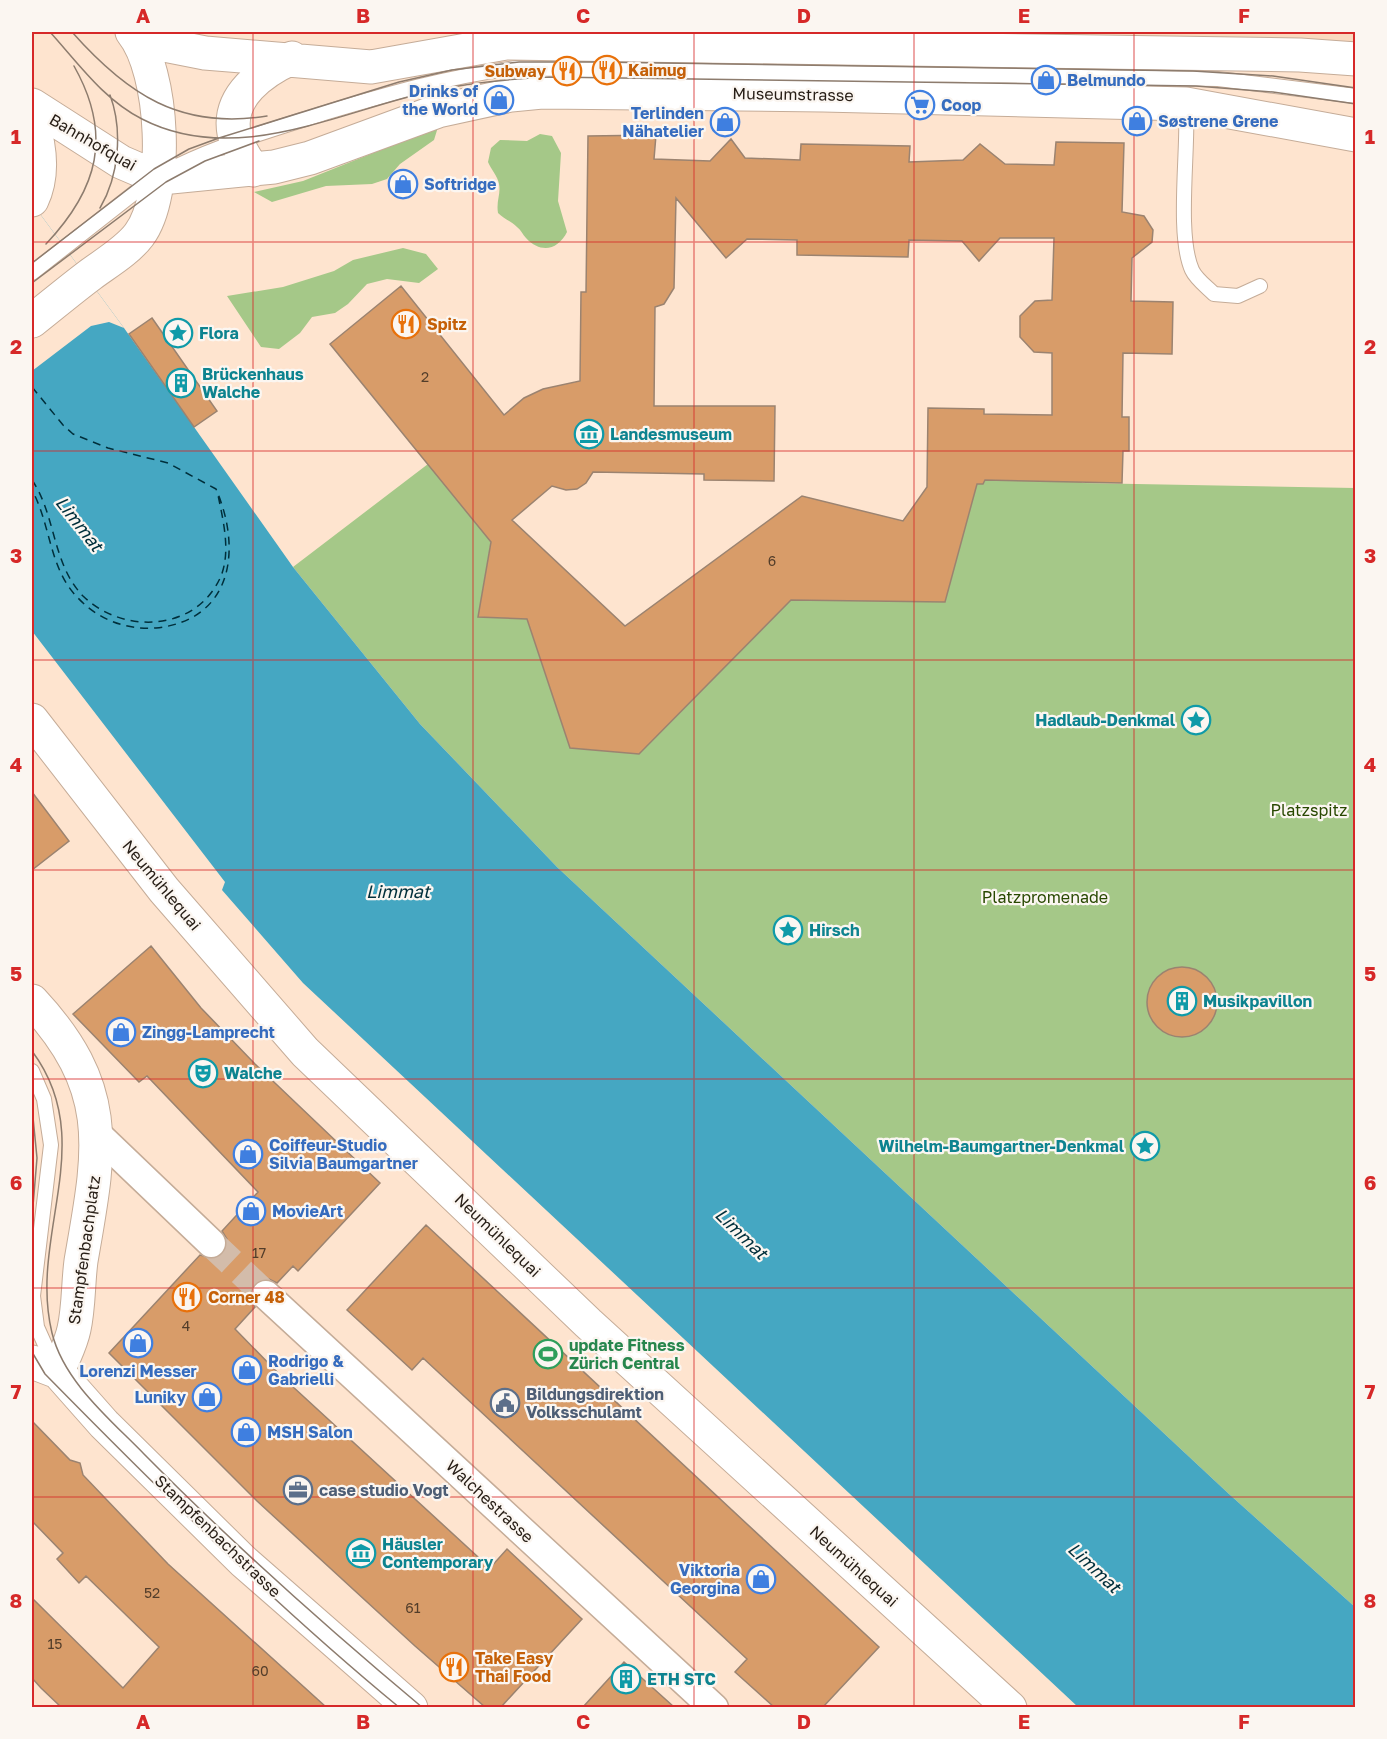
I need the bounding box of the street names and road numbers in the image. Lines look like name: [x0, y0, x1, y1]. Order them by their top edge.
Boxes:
street label: Museumstrasse: [732, 83, 854, 105]
street label: Bahnhofquai: [46, 109, 140, 175]
street label: Neumühlequai: [118, 836, 206, 934]
street label: Stampfenbachplatz: [64, 1174, 104, 1326]
street label: Neumühlequai: [451, 1189, 545, 1281]
street label: Walchestrasse: [442, 1455, 538, 1547]
street label: Stampfenbachstrasse: [151, 1471, 285, 1601]
street label: Neumühlequai: [806, 1521, 902, 1611]

